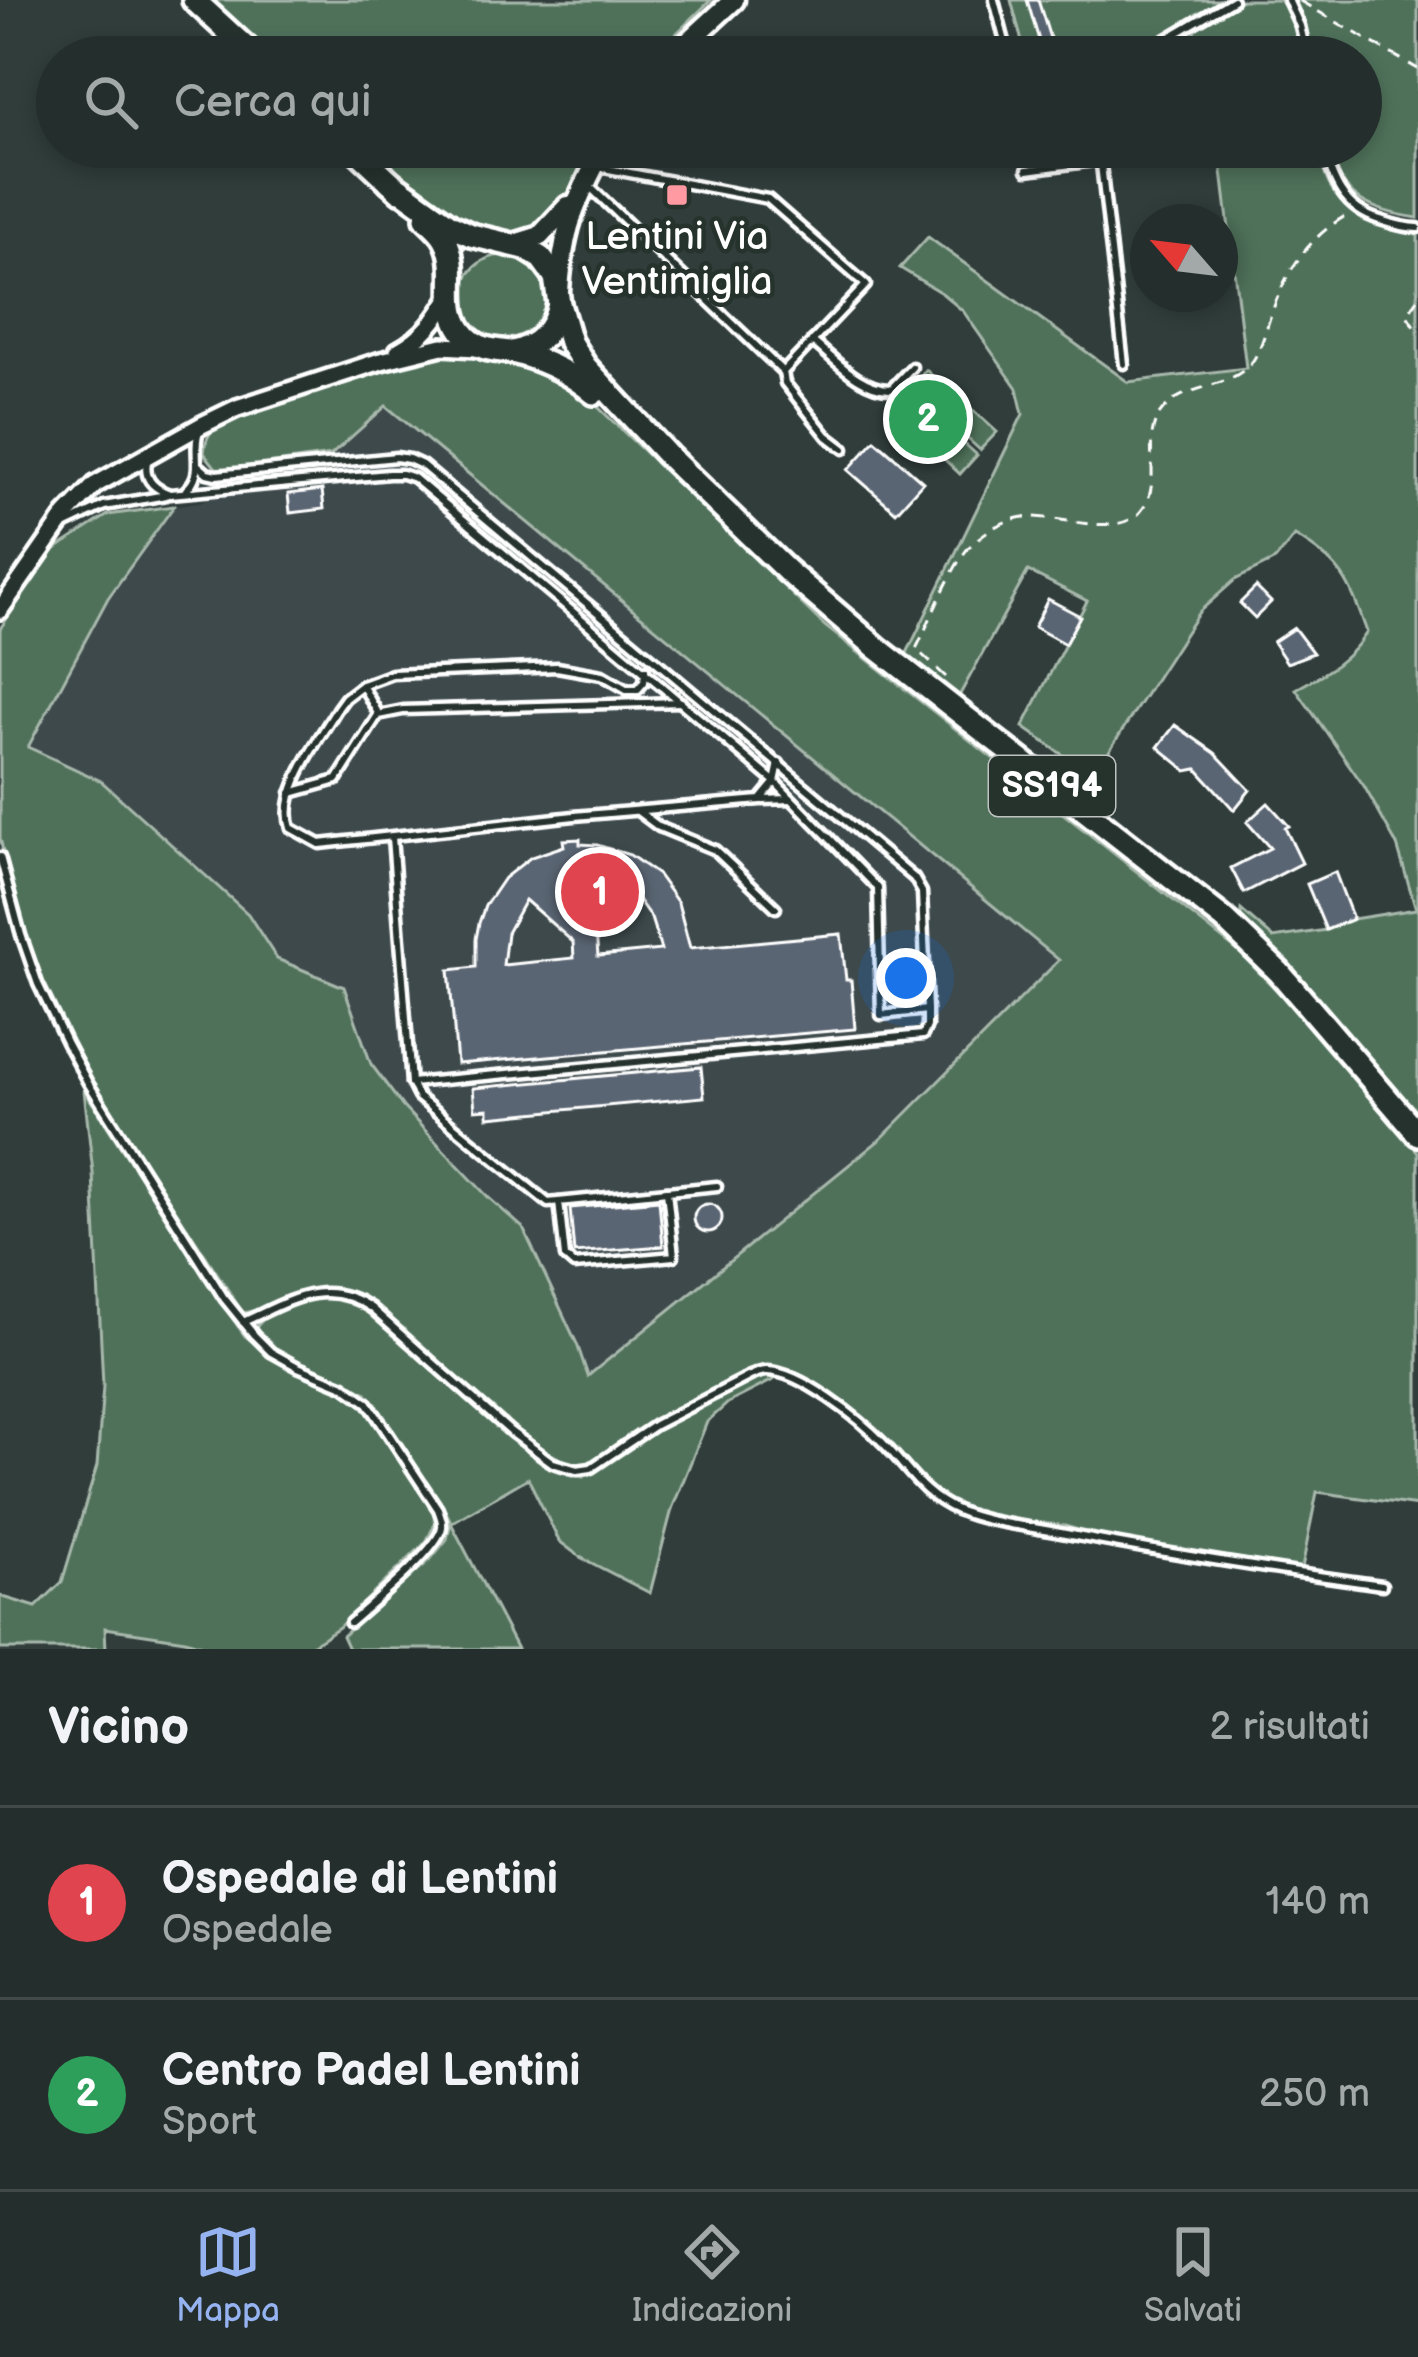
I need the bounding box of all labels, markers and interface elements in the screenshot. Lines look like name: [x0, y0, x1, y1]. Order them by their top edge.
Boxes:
search box: [36, 36, 1382, 168]
icon: search: [78, 69, 144, 135]
text: Cerca qui: [174, 75, 371, 130]
marker: Lentini Via Ventimiglia: [664, 182, 690, 208]
north arrow: [1130, 204, 1238, 312]
place label: Lentini Via Ventimiglia: [581, 214, 773, 306]
pin: 2: [889, 374, 967, 464]
road number: SS194: [989, 756, 1115, 816]
pin: 1: [561, 847, 639, 937]
your location: [876, 948, 936, 1008]
text: Vicino: [48, 1697, 189, 1758]
text: 2 risultati: [1210, 1704, 1370, 1751]
text: Ospedale di Lentini: [162, 1852, 558, 1907]
text: 1: [79, 1879, 95, 1926]
text: 140 m: [1265, 1879, 1370, 1926]
text: Ospedale: [162, 1907, 333, 1954]
text: Centro Padel Lentini: [162, 2044, 581, 2099]
text: 2: [75, 2071, 99, 2118]
text: 250 m: [1259, 2071, 1370, 2118]
text: Sport: [162, 2099, 257, 2146]
tab: Mappa: [176, 2219, 280, 2331]
tab: Indicazioni: [632, 2219, 792, 2331]
tab: Salvati: [1144, 2219, 1242, 2331]

